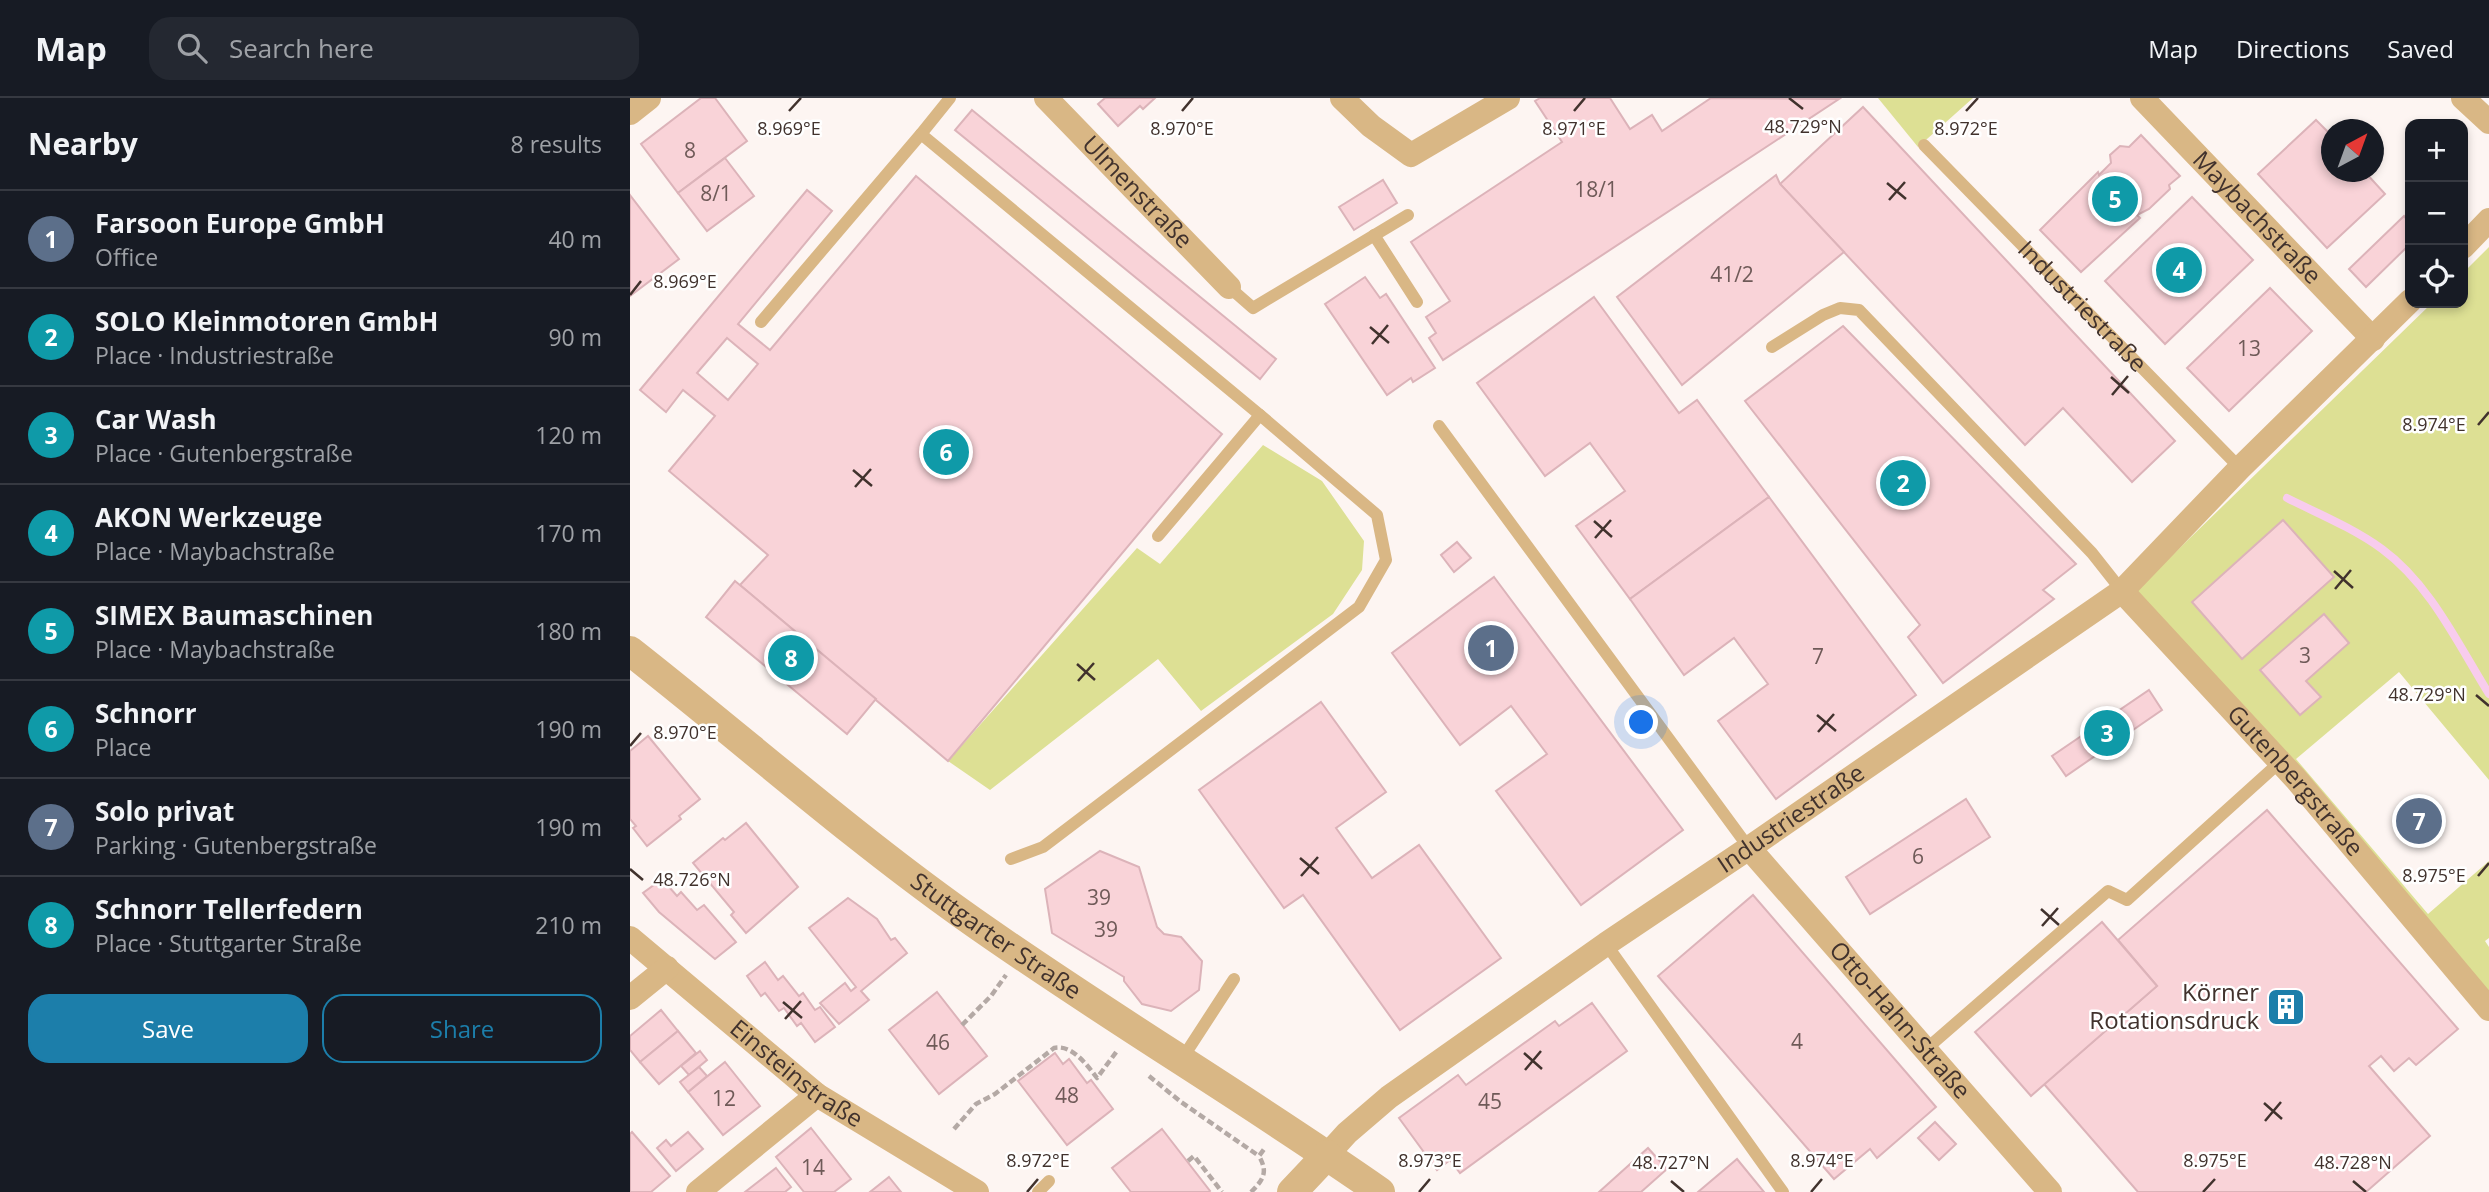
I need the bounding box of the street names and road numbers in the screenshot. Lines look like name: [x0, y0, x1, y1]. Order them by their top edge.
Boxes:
street label: Ulmenstraße: [1076, 127, 1201, 255]
street label: Maybachstraße: [2186, 143, 2330, 291]
street label: Industriestraße: [2011, 233, 2155, 378]
street label: Gutenbergstraße: [2221, 697, 2372, 863]
street label: Industriestraße: [1710, 755, 1870, 880]
street label: Stuttgarter Straße: [904, 864, 1088, 1006]
street label: Otto-Hahn-Straße: [1823, 933, 1979, 1105]
street label: Einsteinstraße: [724, 1011, 870, 1134]

